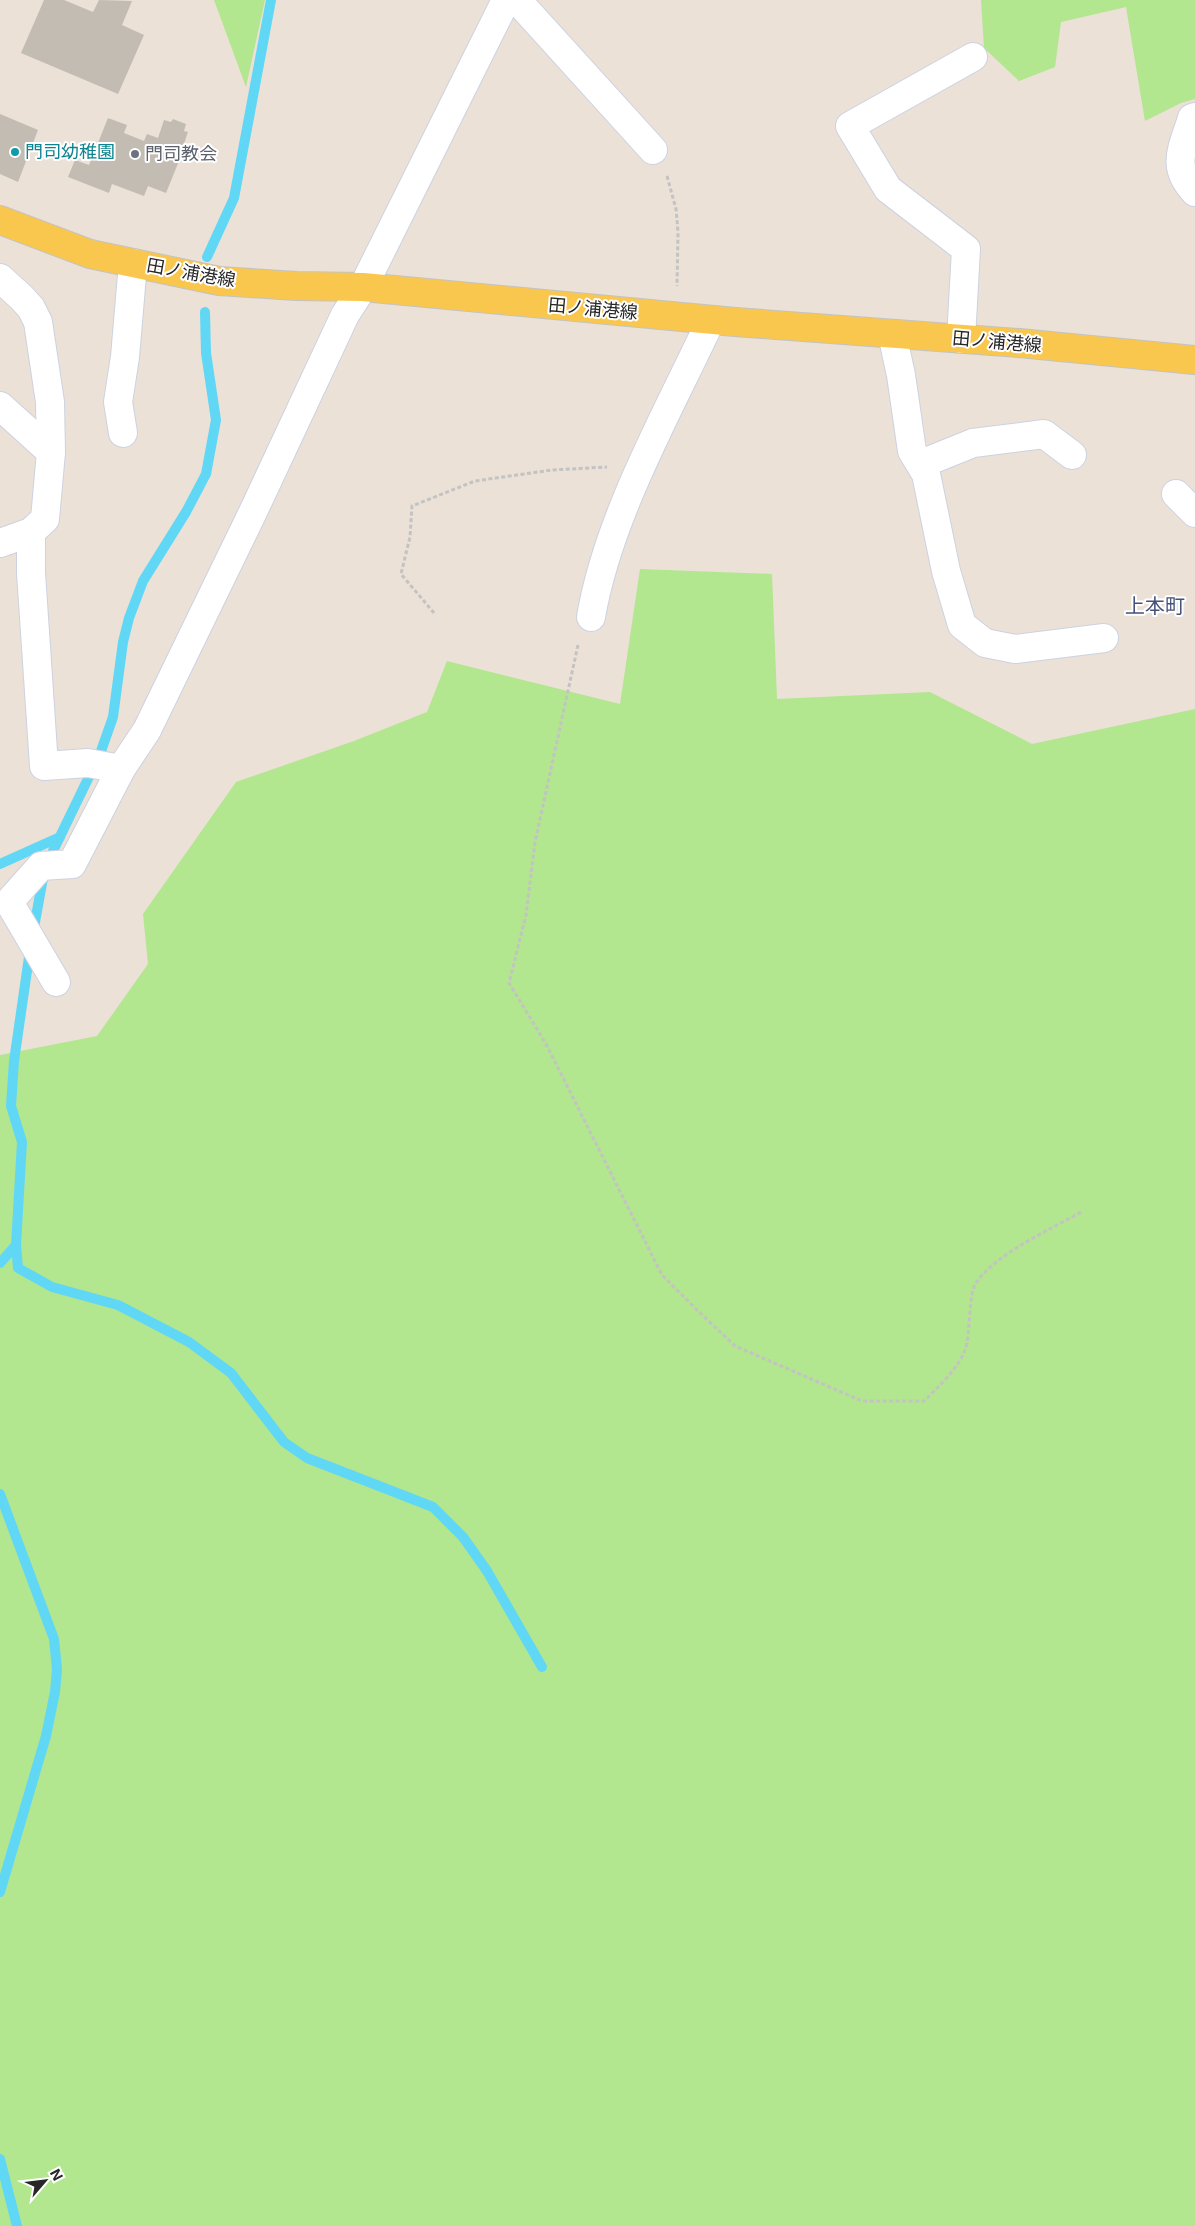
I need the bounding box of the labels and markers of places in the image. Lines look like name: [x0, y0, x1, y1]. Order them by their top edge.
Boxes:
place label: 門司幼稚園: [25, 141, 115, 162]
place label: 門司教会: [145, 143, 217, 164]
marker: 門司幼稚園: [9, 146, 21, 158]
marker: 門司教会: [129, 148, 141, 160]

